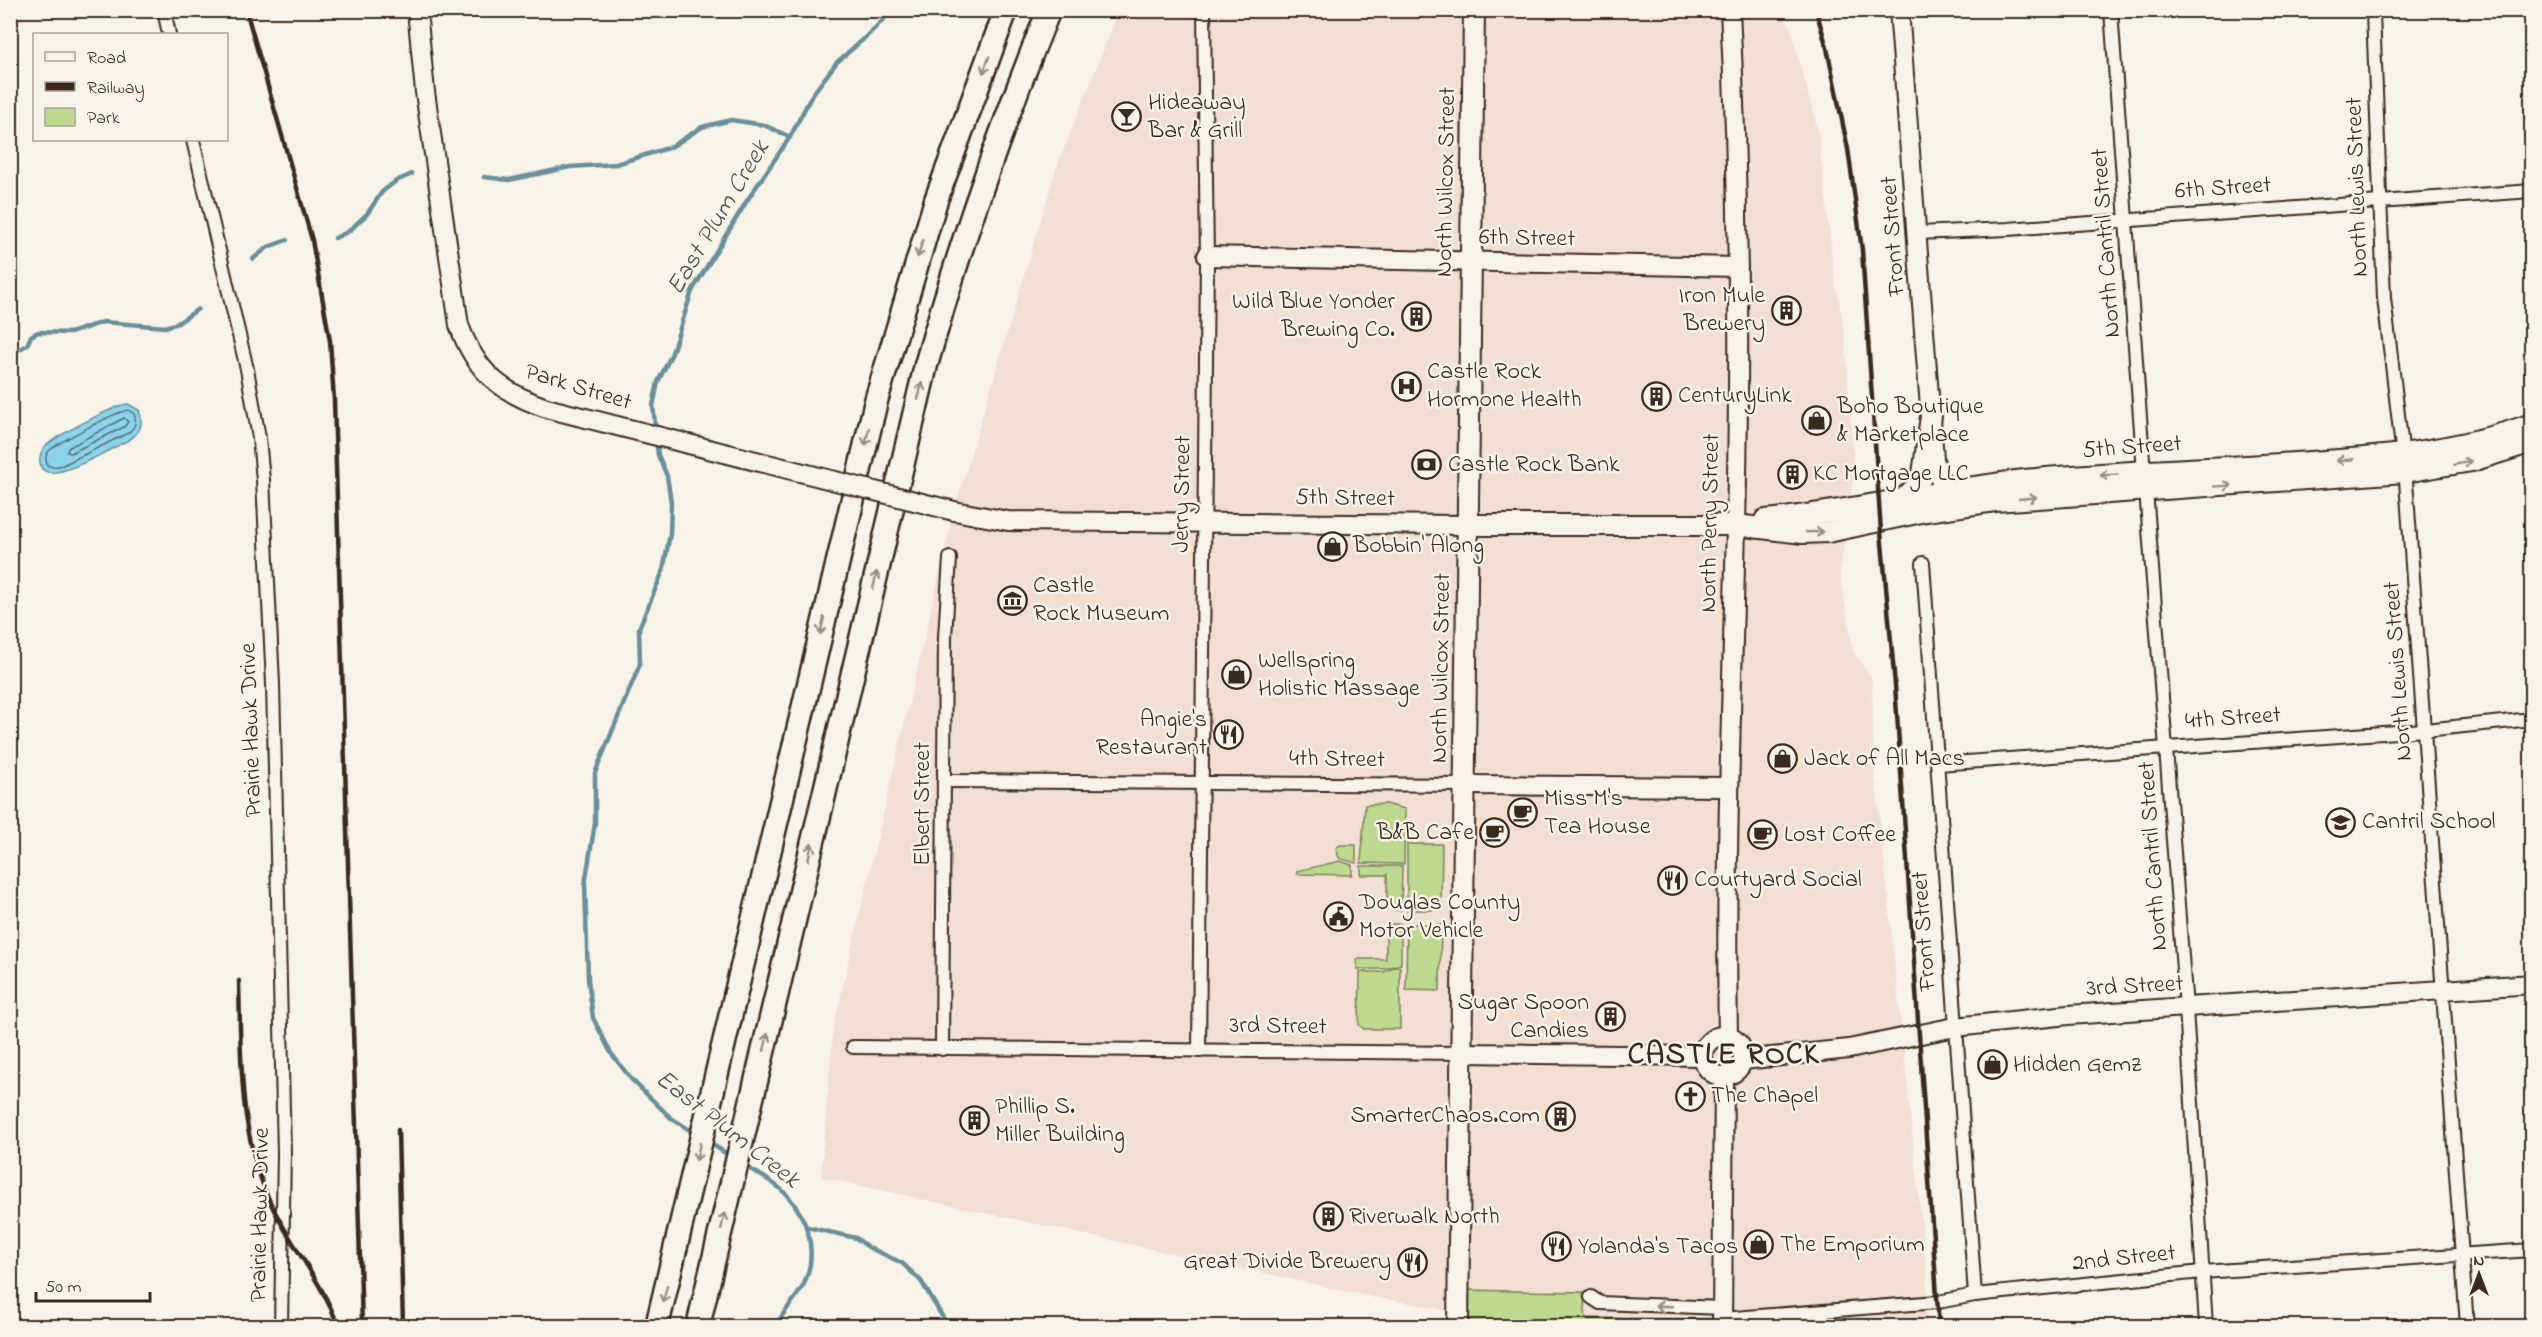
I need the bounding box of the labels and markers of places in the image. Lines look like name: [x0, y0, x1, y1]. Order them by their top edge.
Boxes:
place label: Hideaway Bar & Grill: [1147, 86, 1246, 149]
bar icon: Hideaway Bar & Grill: [1111, 101, 1143, 133]
place label: Iron Mule Brewery: [1679, 279, 1765, 343]
place label: Wild Blue Yonder Brewing Co.: [1232, 285, 1396, 348]
building icon: Iron Mule Brewery: [1770, 294, 1802, 326]
building icon: Wild Blue Yonder Brewing Co.: [1400, 300, 1432, 332]
place label: Castle Rock Hormone Health: [1427, 355, 1582, 418]
hospital icon: Castle Rock Hormone Health: [1390, 370, 1422, 402]
place label: CenturyLink: [1678, 379, 1792, 415]
building icon: CenturyLink: [1641, 380, 1673, 412]
place label: Boho Boutique & Marketplace: [1836, 390, 1984, 453]
shop icon: Boho Boutique & Marketplace: [1800, 405, 1832, 437]
place label: Castle Rock Bank: [1448, 448, 1620, 483]
bank icon: Castle Rock Bank: [1411, 449, 1443, 481]
place label: KC Mortgage LLC: [1813, 457, 1969, 492]
building icon: KC Mortgage LLC: [1776, 458, 1808, 490]
place label: Bobbin' Along: [1352, 529, 1484, 564]
shop icon: Bobbin' Along: [1316, 530, 1348, 562]
place label: Castle Rock Museum: [1033, 569, 1169, 632]
museum icon: Castle Rock Museum: [996, 584, 1028, 616]
place label: Wellspring Holistic Massage: [1258, 644, 1420, 707]
shop icon: Wellspring Holistic Massage: [1221, 659, 1253, 691]
place label: Angie's Restaurant: [1096, 703, 1207, 766]
restaurant icon: Angie's Restaurant: [1212, 718, 1244, 750]
place label: Jack of All Macs: [1804, 742, 1965, 777]
shop icon: Jack of All Macs: [1767, 743, 1799, 775]
place label: Miss M's Tea House: [1544, 782, 1651, 845]
cafe icon: Miss M's Tea House: [1507, 797, 1539, 829]
place label: Cantril School: [2362, 805, 2496, 840]
school or university icon: Cantril School: [2325, 806, 2357, 838]
place label: B&B Cafe: [1376, 816, 1474, 851]
cafe icon: B&B Cafe: [1479, 817, 1511, 849]
place label: Lost Coffee: [1784, 818, 1896, 853]
cafe icon: Lost Coffee: [1747, 819, 1779, 851]
place label: Courtyard Social: [1694, 863, 1862, 899]
restaurant icon: Courtyard Social: [1657, 864, 1689, 896]
place label: Douglas County Motor Vehicle: [1358, 886, 1520, 949]
public building icon: Douglas County Motor Vehicle: [1322, 901, 1354, 933]
place label: Sugar Spoon Candies: [1457, 986, 1589, 1049]
building icon: Sugar Spoon Candies: [1594, 1001, 1626, 1033]
place label: Hidden Gemz: [2013, 1048, 2142, 1083]
shop icon: Hidden Gemz: [1976, 1049, 2008, 1081]
place label: The Chapel: [1711, 1079, 1818, 1114]
church icon: The Chapel: [1674, 1080, 1706, 1112]
place label: Phillip S. Miller Building: [995, 1090, 1125, 1153]
place label: SmarterChaos.com: [1350, 1099, 1540, 1134]
building icon: SmarterChaos.com: [1545, 1100, 1577, 1132]
building icon: Phillip S. Miller Building: [958, 1105, 990, 1137]
place label: Riverwalk North: [1349, 1200, 1500, 1235]
building icon: Riverwalk North: [1312, 1201, 1344, 1233]
place label: The Emporium: [1780, 1228, 1925, 1263]
shop icon: The Emporium: [1743, 1229, 1775, 1261]
place label: Yolanda's Tacos: [1578, 1230, 1738, 1265]
restaurant icon: Yolanda's Tacos: [1541, 1231, 1573, 1263]
place label: Great Divide Brewery: [1183, 1245, 1391, 1281]
restaurant icon: Great Divide Brewery: [1396, 1246, 1428, 1278]

